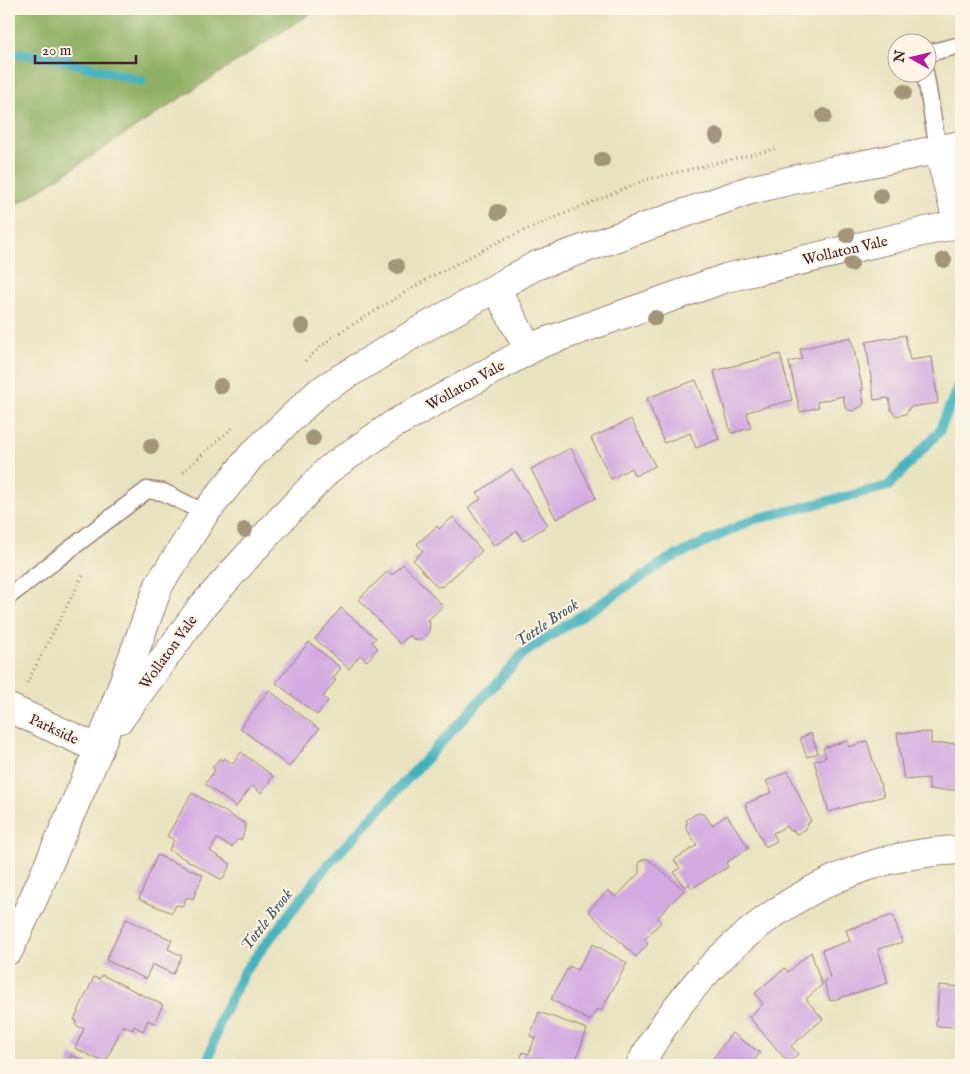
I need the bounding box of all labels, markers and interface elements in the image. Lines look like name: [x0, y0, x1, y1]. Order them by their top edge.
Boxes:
scale bar: [35, 32, 136, 64]
north arrow: [888, 32, 938, 82]
text: 20 m: [42, 41, 72, 60]
text: N: [890, 49, 910, 65]
street label: Wollaton Vale: [801, 231, 890, 270]
street label: Wollaton Vale: [423, 356, 508, 415]
water label: Tottle Brook: [511, 595, 583, 652]
street label: Wollaton Vale: [135, 611, 202, 693]
street label: Parkside: [26, 710, 82, 749]
water label: Tottle Brook: [237, 885, 298, 955]

